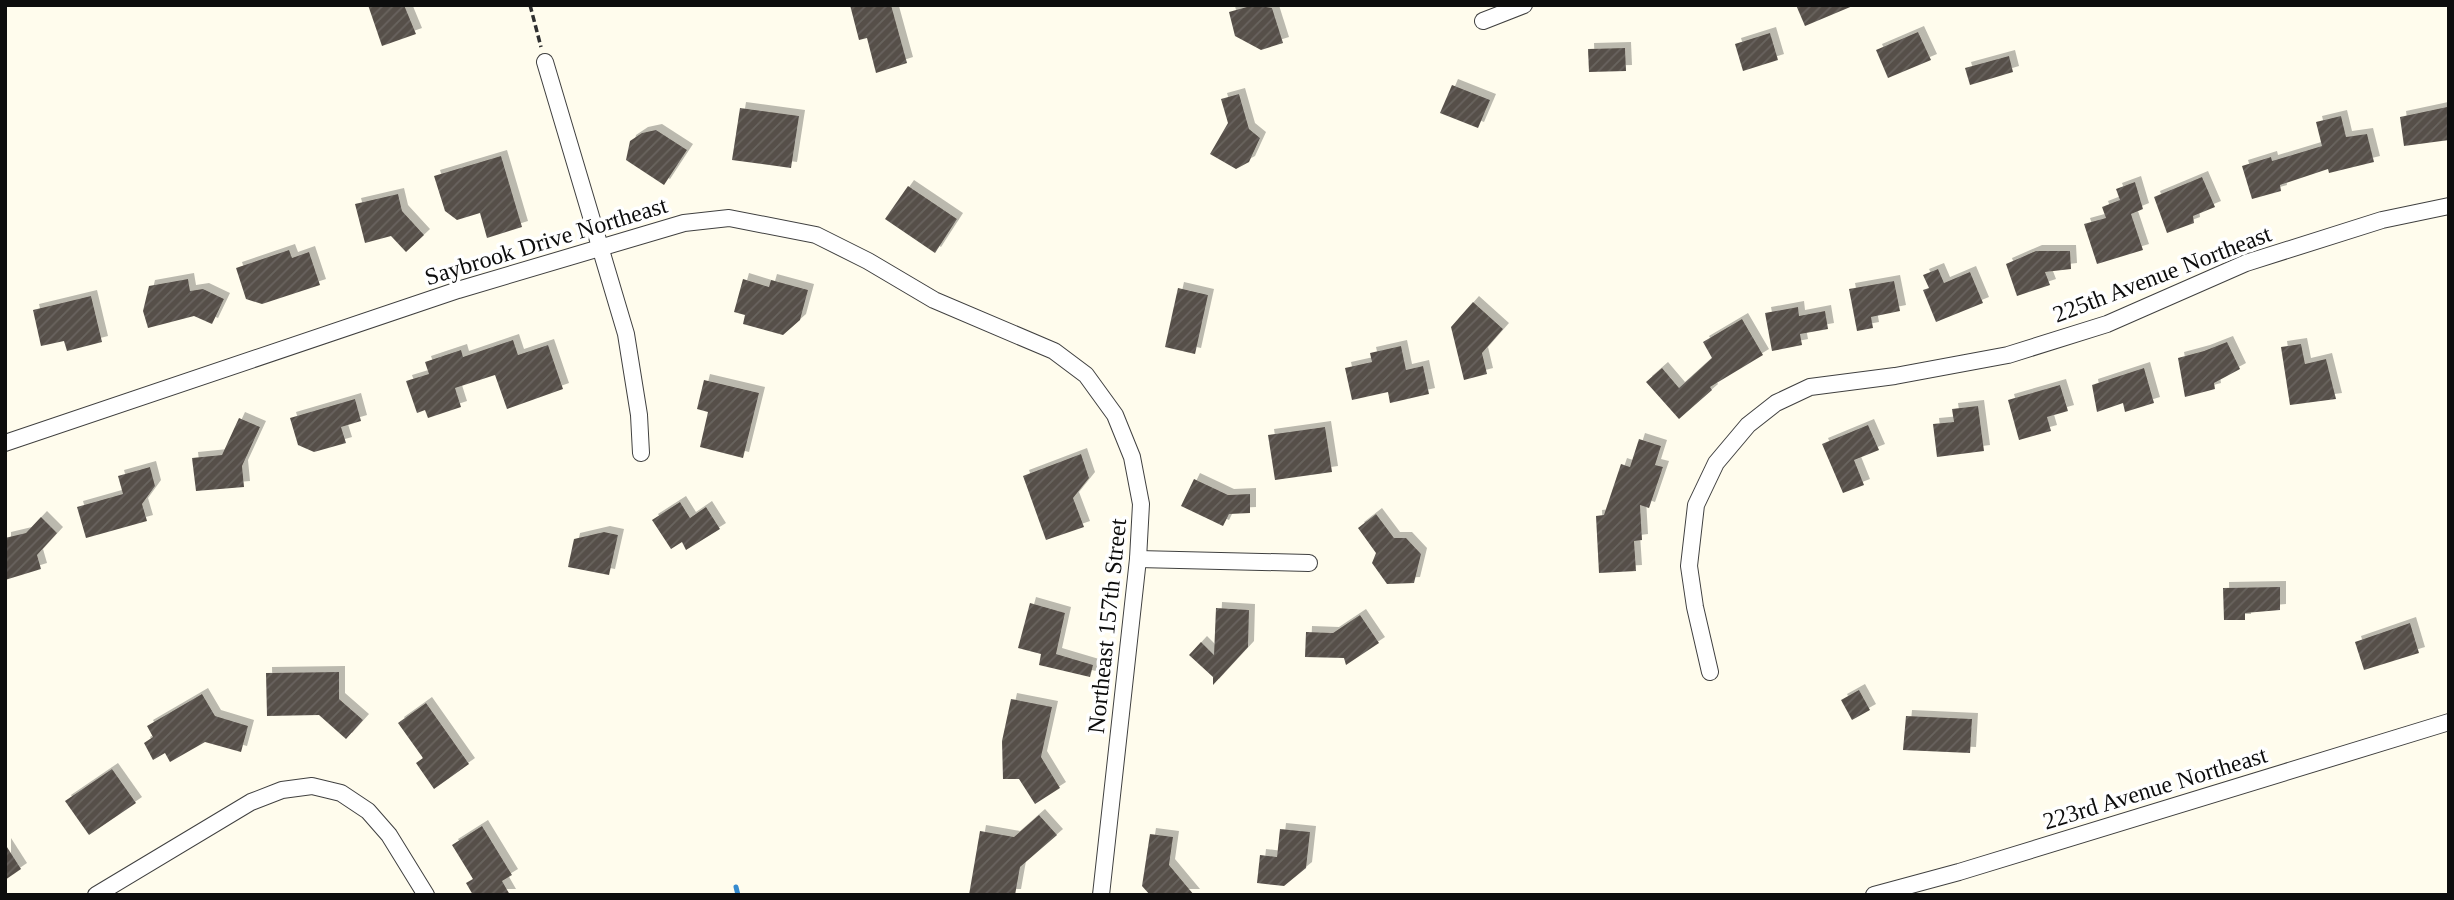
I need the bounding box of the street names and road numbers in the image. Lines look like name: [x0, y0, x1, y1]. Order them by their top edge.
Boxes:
street label: Saybrook Drive Northeast: [422, 192, 671, 290]
street label: 225th Avenue Northeast: [2049, 220, 2275, 328]
street label: Northeast 157th Street: [1083, 517, 1131, 735]
street label: 223rd Avenue Northeast: [2040, 741, 2270, 834]

